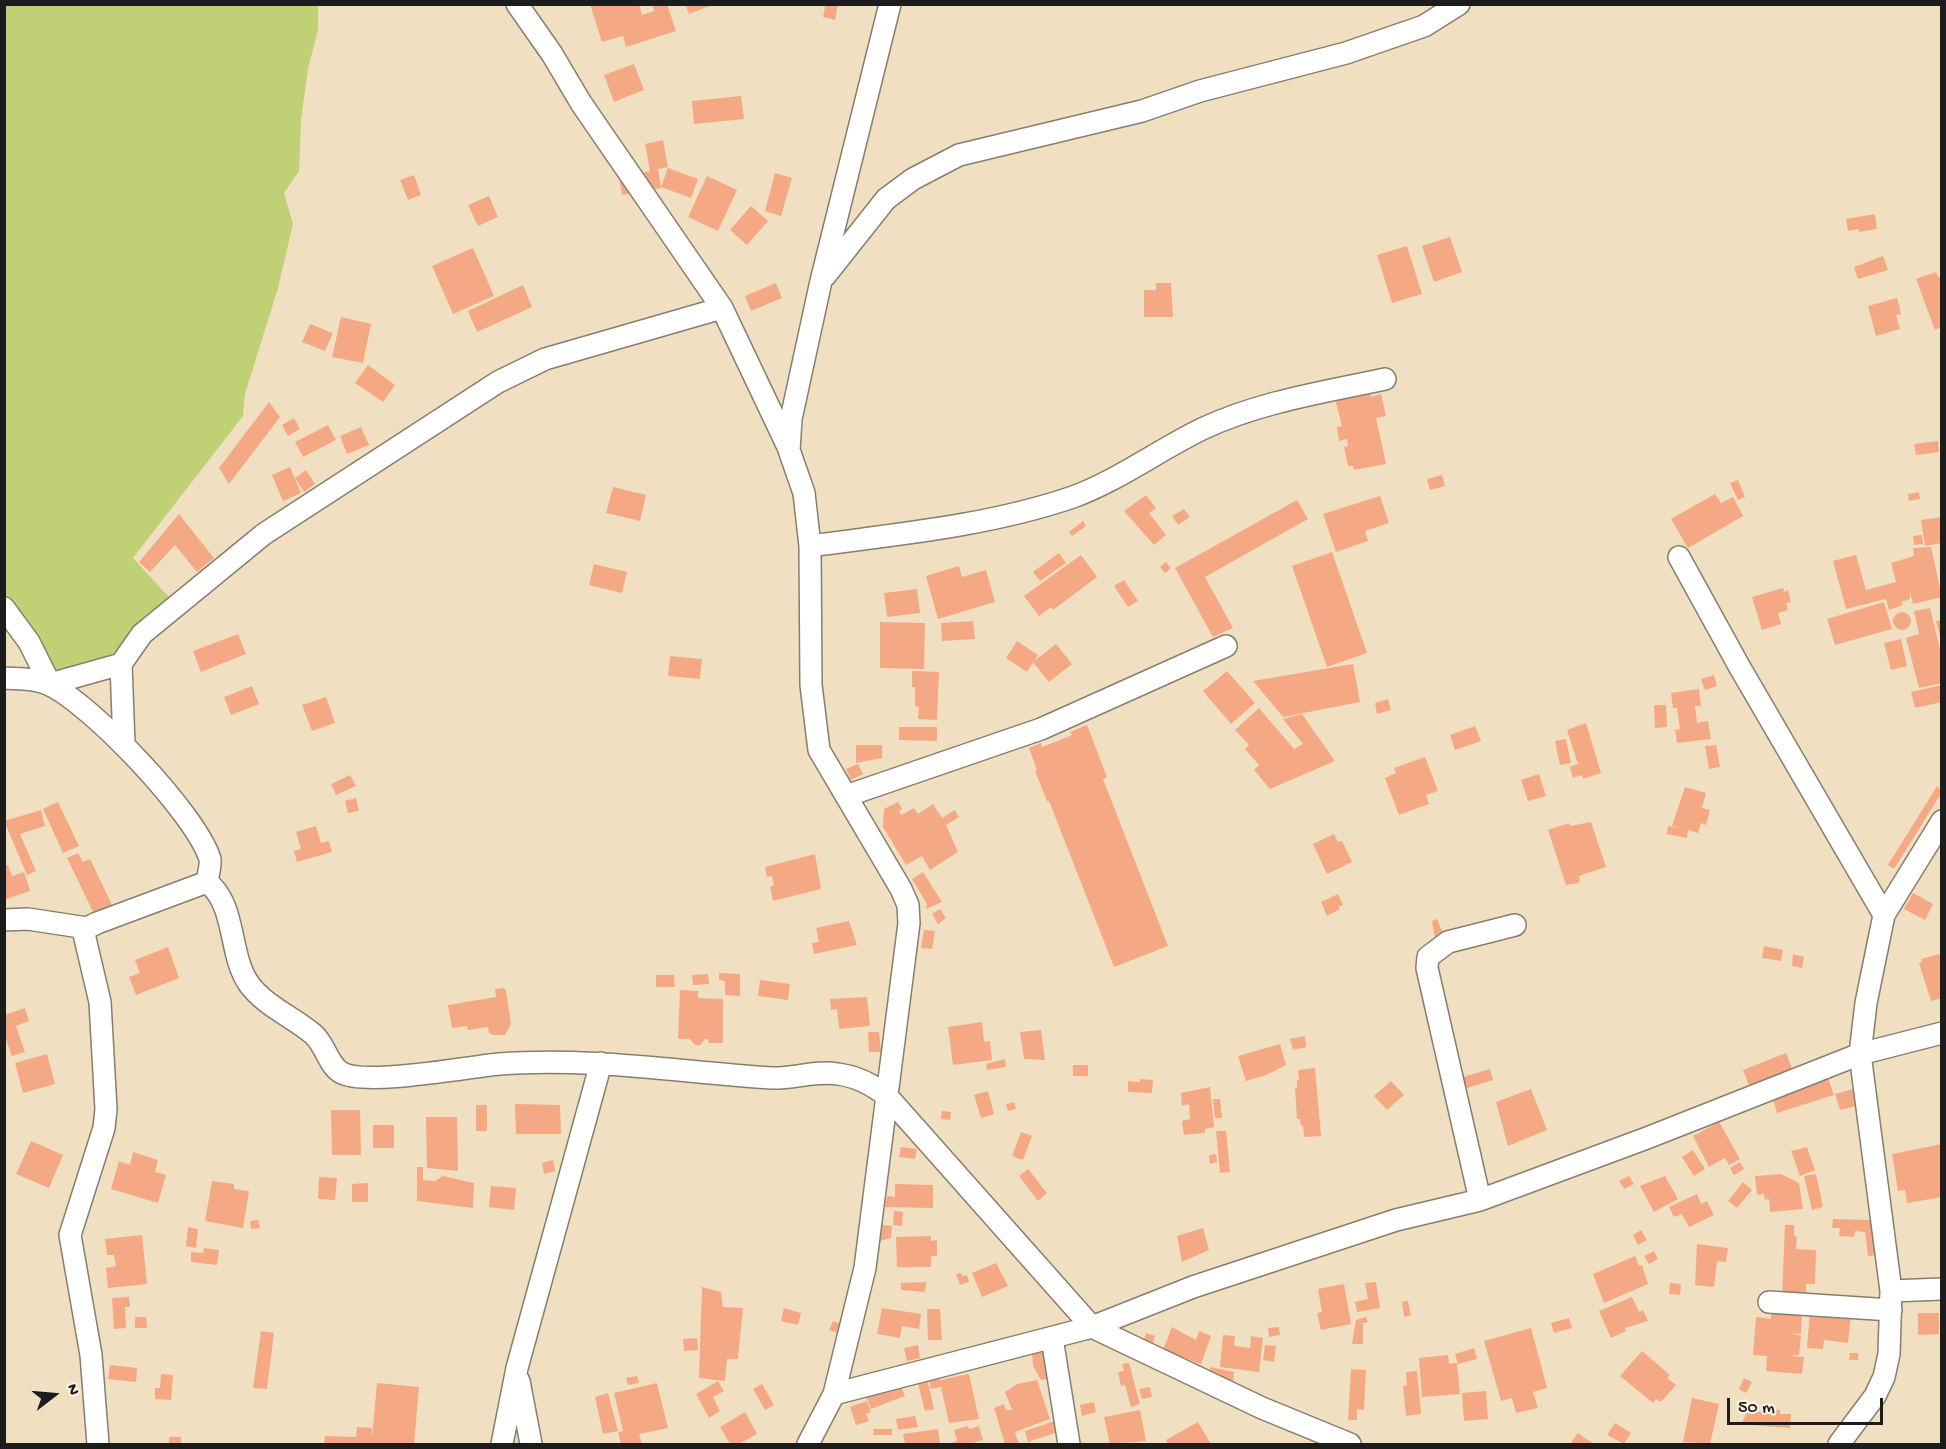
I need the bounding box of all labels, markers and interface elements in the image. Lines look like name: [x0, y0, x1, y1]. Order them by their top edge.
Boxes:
north arrow: [24, 1365, 84, 1425]
text: N: [61, 1382, 82, 1398]
scale bar: [1730, 1386, 1886, 1424]
text: 50 m: [1738, 1398, 1775, 1419]

